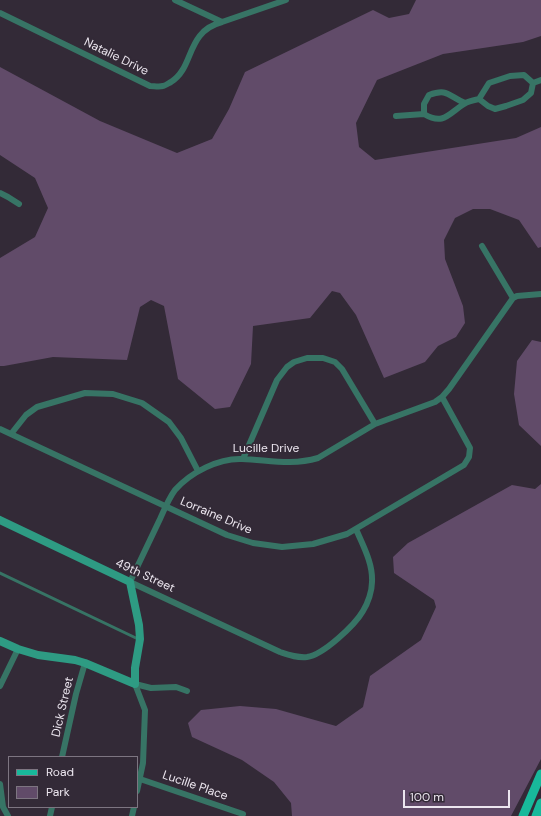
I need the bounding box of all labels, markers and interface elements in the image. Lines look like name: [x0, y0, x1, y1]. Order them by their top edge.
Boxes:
street label: Natalie Drive: [81, 35, 151, 79]
street label: Lucille Drive: [233, 442, 299, 456]
street label: Lorraine Drive: [178, 494, 254, 538]
street label: 49th Street: [113, 556, 177, 596]
street label: Dick Street: [49, 676, 77, 738]
legend: [8, 756, 138, 808]
text: Road: [46, 764, 74, 780]
street label: Lucille Place: [160, 768, 230, 804]
scale bar: [405, 782, 512, 808]
text: Park: [46, 784, 70, 800]
text: 100 m: [410, 789, 444, 805]

